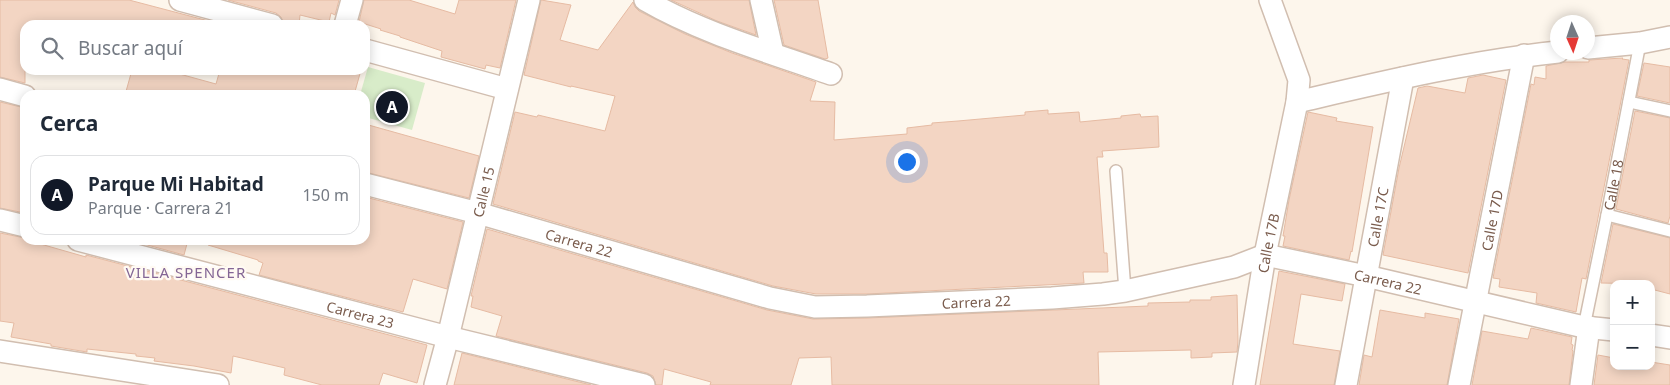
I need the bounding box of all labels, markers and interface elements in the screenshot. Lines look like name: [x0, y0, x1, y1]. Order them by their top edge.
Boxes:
north arrow: [1550, 15, 1595, 60]
search box: [20, 20, 370, 75]
icon: search: [38, 34, 66, 62]
text: Buscar aquí: [78, 35, 183, 61]
pin: A: [376, 88, 408, 126]
text: Cerca: [40, 109, 98, 137]
your location: [894, 149, 920, 175]
street label: Calle 18: [1599, 158, 1627, 212]
street label: Calle 15: [468, 165, 498, 219]
text: Parque Mi Habitad: [88, 171, 264, 197]
text: A: [51, 184, 63, 206]
text: 150 m: [302, 184, 349, 206]
street label: Calle 17C: [1362, 185, 1392, 248]
street label: Calle 17D: [1476, 188, 1507, 252]
text: Parque · Carrera 21: [88, 197, 233, 219]
street label: Calle 17B: [1253, 211, 1283, 274]
street label: Carrera 22: [543, 224, 615, 261]
district label: VILLA SPENCER: [126, 262, 246, 282]
street label: Carrera 22: [1353, 264, 1424, 298]
map controls: [1610, 280, 1655, 370]
button: +: [1610, 280, 1655, 325]
street label: Carrera 22: [941, 290, 1011, 312]
street label: Carrera 23: [325, 296, 396, 332]
button: −: [1610, 325, 1655, 370]

